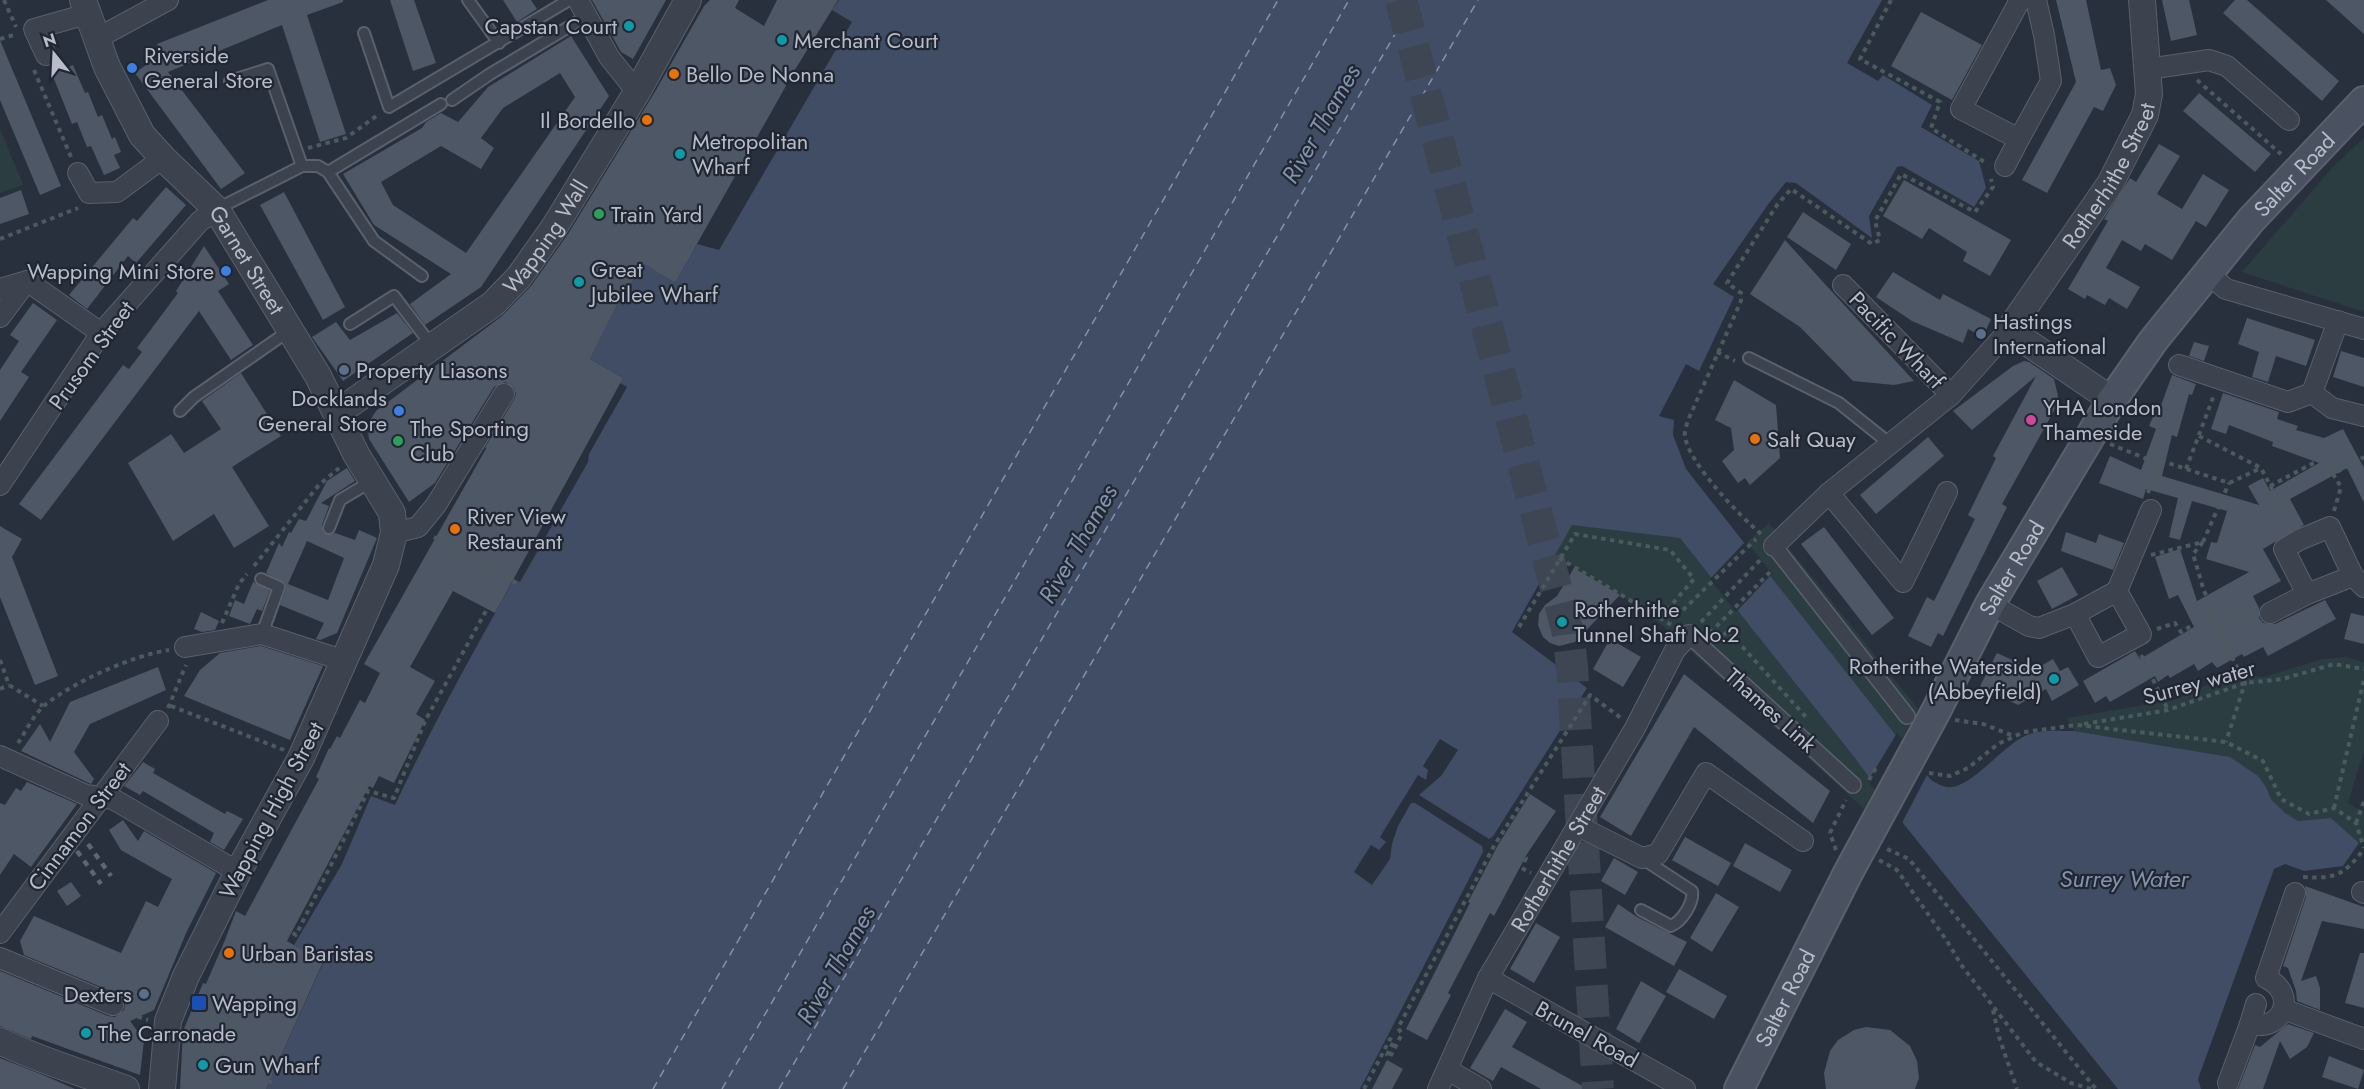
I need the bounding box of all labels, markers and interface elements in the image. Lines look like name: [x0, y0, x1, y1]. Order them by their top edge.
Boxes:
place label: Capstan Court: [484, 10, 618, 42]
marker: Capstan Court: [622, 19, 636, 33]
north arrow: [24, 24, 84, 84]
place label: Merchant Court: [794, 24, 939, 56]
text: N: [40, 27, 59, 53]
marker: Merchant Court: [775, 33, 789, 47]
place label: Riverside General Store: [144, 39, 273, 96]
water label: River Thames: [1272, 57, 1369, 190]
place label: Bello De Nonna: [686, 58, 834, 90]
marker: Riverside General Store: [125, 61, 139, 75]
marker: Bello De Nonna: [667, 67, 681, 81]
street label: Rotherhithe Street: [2054, 100, 2163, 255]
place label: Il Bordello: [540, 104, 635, 136]
marker: Il Bordello: [640, 113, 654, 127]
place label: Metropolitan Wharf: [692, 125, 808, 182]
street label: Salter Road: [2246, 125, 2342, 224]
marker: Metropolitan Wharf: [673, 147, 687, 161]
street label: Wapping Wall: [495, 173, 596, 301]
place label: Train Yard: [611, 198, 702, 230]
street label: Garnet Street: [202, 199, 293, 321]
marker: Train Yard: [592, 207, 606, 221]
place label: Great Jubilee Wharf: [588, 253, 719, 310]
place label: Wapping Mini Store: [27, 255, 214, 287]
marker: Wapping Mini Store: [219, 264, 233, 278]
marker: Great Jubilee Wharf: [572, 275, 586, 289]
street label: Pacific Wharf: [1842, 284, 1952, 397]
street label: Prusom Street: [40, 293, 142, 416]
place label: Hastings International: [1993, 305, 2106, 362]
marker: Hastings International: [1974, 327, 1988, 341]
place label: Property Liasons: [356, 354, 507, 386]
marker: Property Liasons: [337, 363, 351, 377]
place label: Docklands General Store: [258, 382, 387, 439]
place label: YHA London Thameside: [2043, 391, 2162, 448]
marker: Docklands General Store: [392, 404, 406, 418]
place label: The Sporting Club: [410, 412, 529, 469]
marker: YHA London Thameside: [2024, 413, 2038, 427]
place label: Salt Quay: [1767, 423, 1856, 455]
marker: Salt Quay: [1748, 432, 1762, 446]
marker: The Sporting Club: [391, 434, 405, 448]
water label: River Thames: [1029, 477, 1126, 610]
place label: River View Restaurant: [467, 500, 566, 557]
street label: Salter Road: [1971, 514, 2052, 621]
marker: River View Restaurant: [448, 522, 462, 536]
place label: Rotherhithe Tunnel Shaft No.2: [1574, 593, 1740, 650]
marker: Rotherhithe Tunnel Shaft No.2: [1555, 615, 1569, 629]
place label: Rotherithe Waterside (Abbeyfield): [1849, 650, 2042, 707]
street label: Surrey water: [2139, 652, 2259, 712]
street label: Thames Link: [1718, 660, 1824, 760]
marker: Rotherithe Waterside (Abbeyfield): [2047, 672, 2061, 686]
street label: Wapping High Street: [211, 715, 332, 904]
street label: Cinnamon Street: [20, 754, 139, 897]
street label: Rotherhithe Street: [1503, 779, 1614, 938]
water label: Surrey Water: [2059, 861, 2191, 896]
water label: River Thames: [787, 898, 884, 1031]
place label: Urban Baristas: [241, 937, 373, 969]
street label: Salter Road: [1747, 943, 1823, 1052]
marker: Urban Baristas: [222, 946, 236, 960]
place label: Dexters: [64, 978, 132, 1010]
marker: Dexters: [137, 987, 151, 1001]
place label: Wapping: [212, 987, 297, 1019]
street label: Brunel Road: [1530, 993, 1644, 1075]
marker: Wapping: [190, 994, 208, 1012]
place label: The Carronade: [98, 1017, 236, 1049]
marker: The Carronade: [79, 1026, 93, 1040]
place label: Gun Wharf: [215, 1049, 320, 1081]
marker: Gun Wharf: [196, 1058, 210, 1072]

